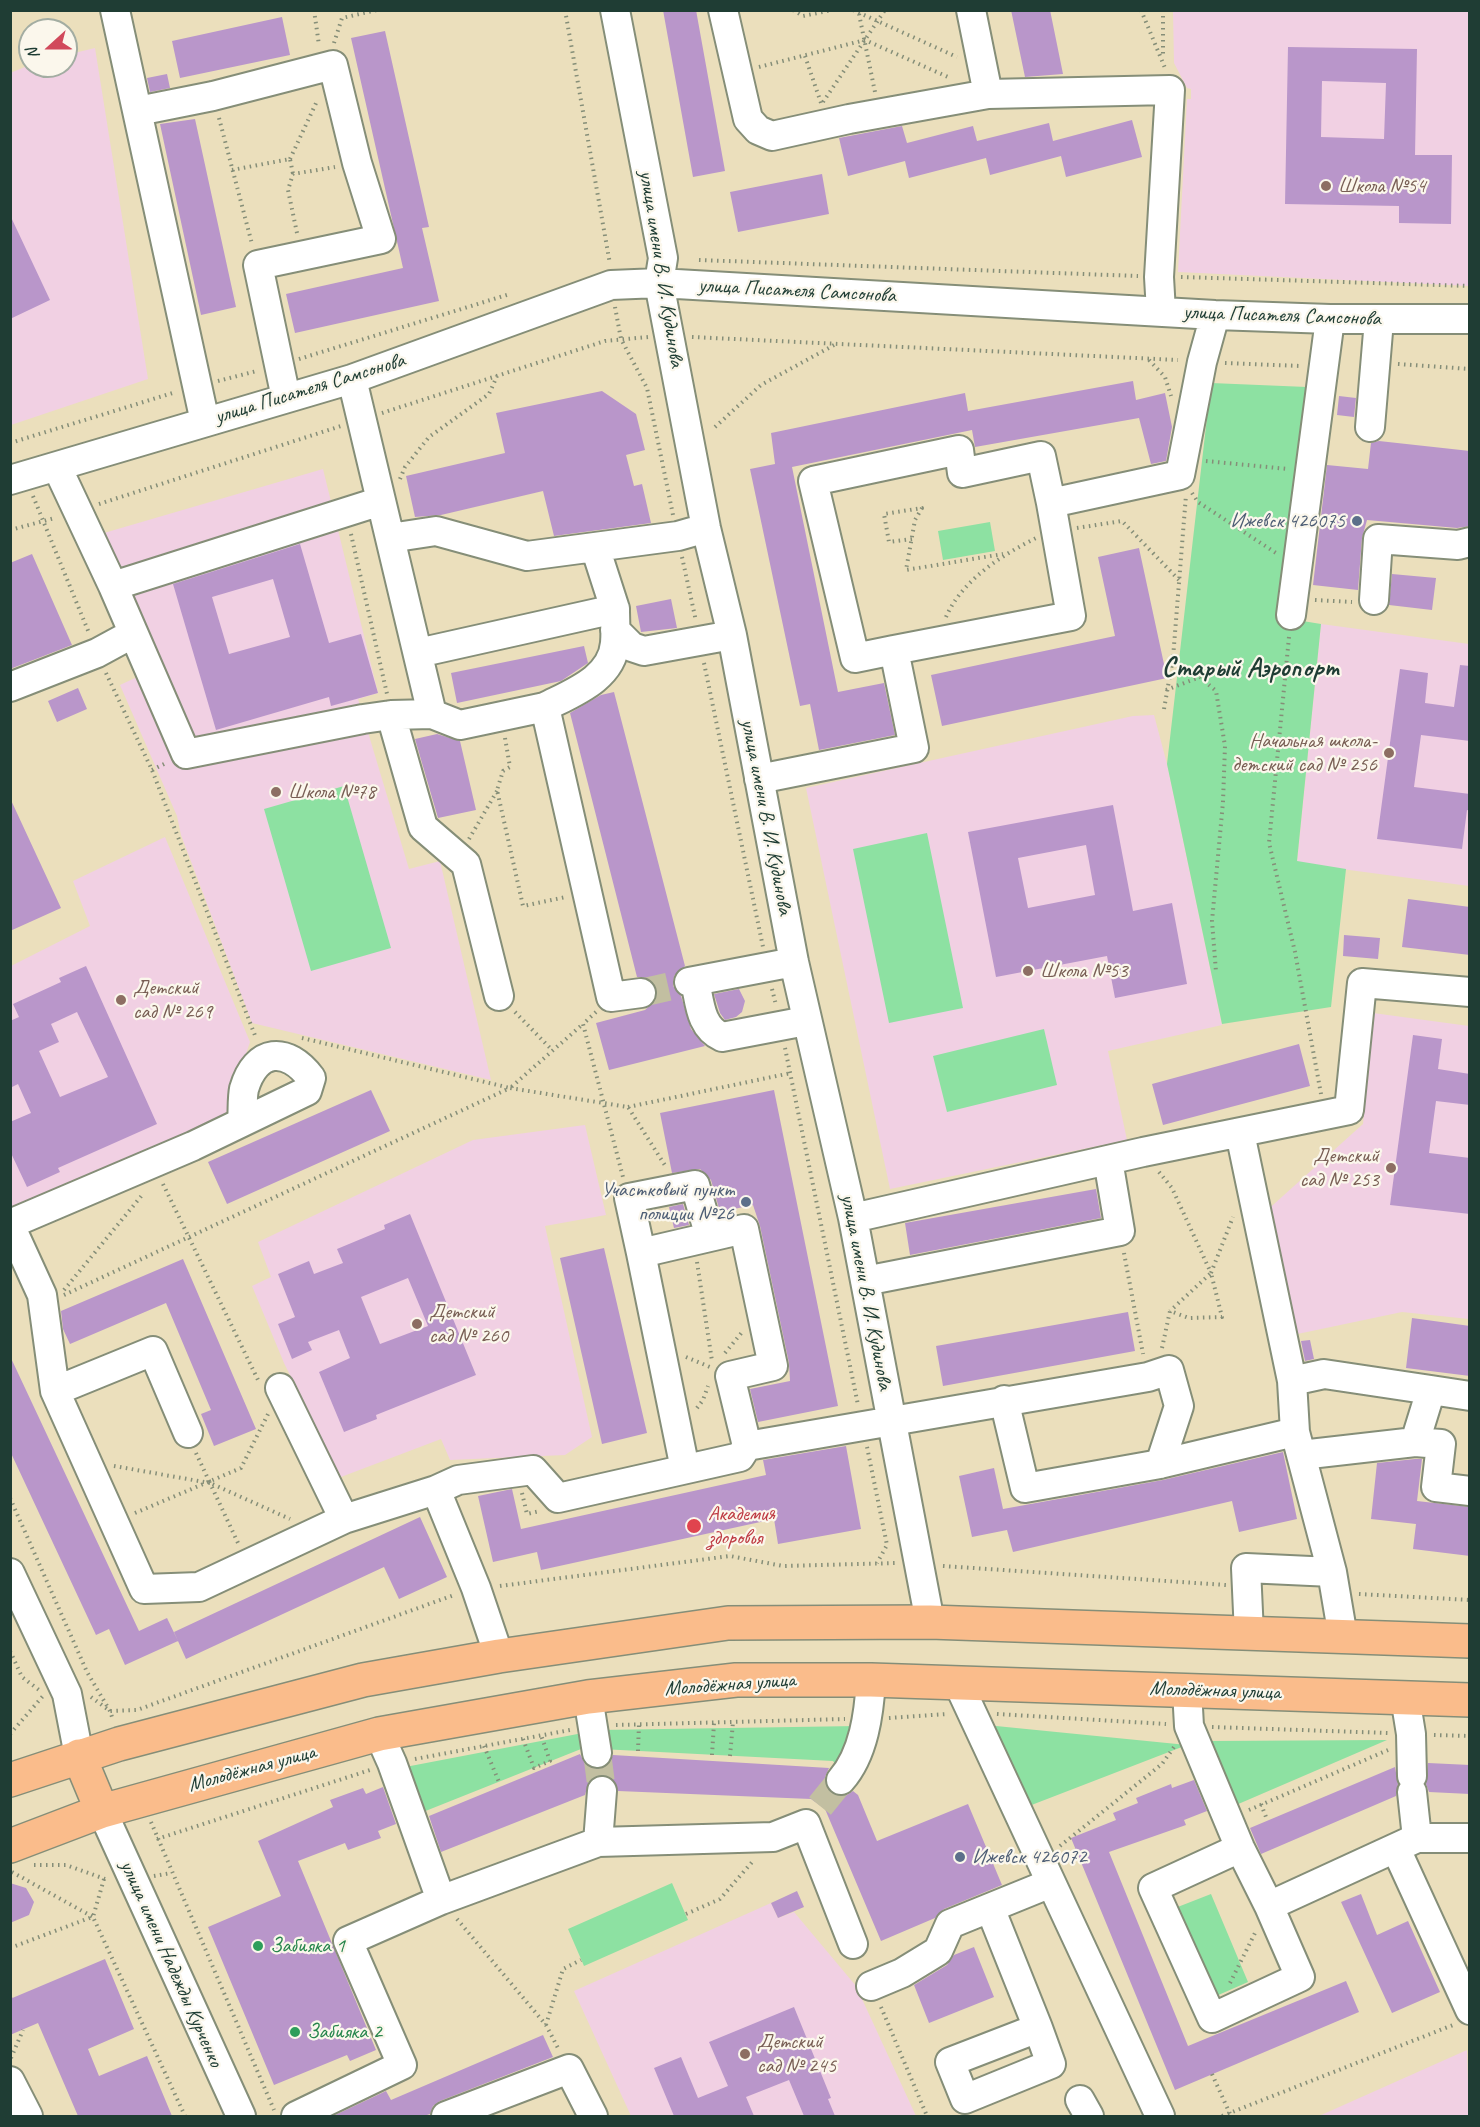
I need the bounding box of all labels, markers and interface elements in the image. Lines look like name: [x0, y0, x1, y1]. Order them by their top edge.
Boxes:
north arrow: [18, 18, 78, 78]
text: N: [22, 46, 44, 62]
street label: улица имени В. И. Кудинова: [633, 169, 689, 369]
place label: Школа №54: [1338, 173, 1426, 199]
marker: Школа №54: [1319, 179, 1333, 193]
street label: улица Писателя Самсонова: [698, 273, 896, 309]
street label: улица Писателя Самсонова: [1183, 300, 1381, 332]
street label: улица Писателя Самсонова: [212, 348, 408, 430]
place label: Ижевск 426075: [1230, 508, 1345, 534]
marker: Ижевск 426075: [1350, 514, 1364, 528]
district label: Старый Аэропорт: [1162, 653, 1338, 685]
street label: улица имени В. И. Кудинова: [735, 717, 797, 917]
place label: Начальная школа- детский сад № 256: [1232, 728, 1377, 778]
marker: Начальная школа- детский сад № 256: [1382, 746, 1396, 760]
place label: Школа №78: [288, 779, 376, 805]
marker: Школа №78: [269, 785, 283, 799]
place label: Школа №53: [1040, 958, 1128, 984]
marker: Школа №53: [1021, 964, 1035, 978]
place label: Детский сад № 269: [133, 975, 212, 1025]
marker: Детский сад № 269: [114, 993, 128, 1007]
place label: Детский сад № 253: [1300, 1143, 1379, 1193]
marker: Детский сад № 253: [1384, 1161, 1398, 1175]
place label: Участковый пункт полиции №26: [601, 1177, 734, 1227]
street label: улица имени В. И. Кудинова: [835, 1192, 897, 1392]
marker: Участковый пункт полиции №26: [739, 1195, 753, 1209]
place label: Детский сад № 260: [429, 1299, 508, 1349]
marker: Детский сад № 260: [410, 1317, 424, 1331]
place label: Академия здоровья: [708, 1501, 775, 1551]
marker: Академия здоровья: [685, 1517, 703, 1535]
street label: Молодёжная улица: [664, 1668, 796, 1702]
street label: Молодёжная улица: [1149, 1676, 1281, 1706]
street label: Молодёжная улица: [185, 1740, 319, 1798]
place label: Ижевск 426072: [972, 1844, 1087, 1870]
marker: Ижевск 426072: [953, 1850, 967, 1864]
street label: улица имени Надежды Курченко: [114, 1857, 228, 2071]
place label: Забияка 1: [270, 1933, 345, 1959]
marker: Забияка 1: [251, 1939, 265, 1953]
place label: Забияка 2: [307, 2019, 382, 2045]
marker: Забияка 2: [288, 2025, 302, 2039]
place label: Детский сад № 245: [757, 2029, 836, 2079]
marker: Детский сад № 245: [738, 2047, 752, 2061]

